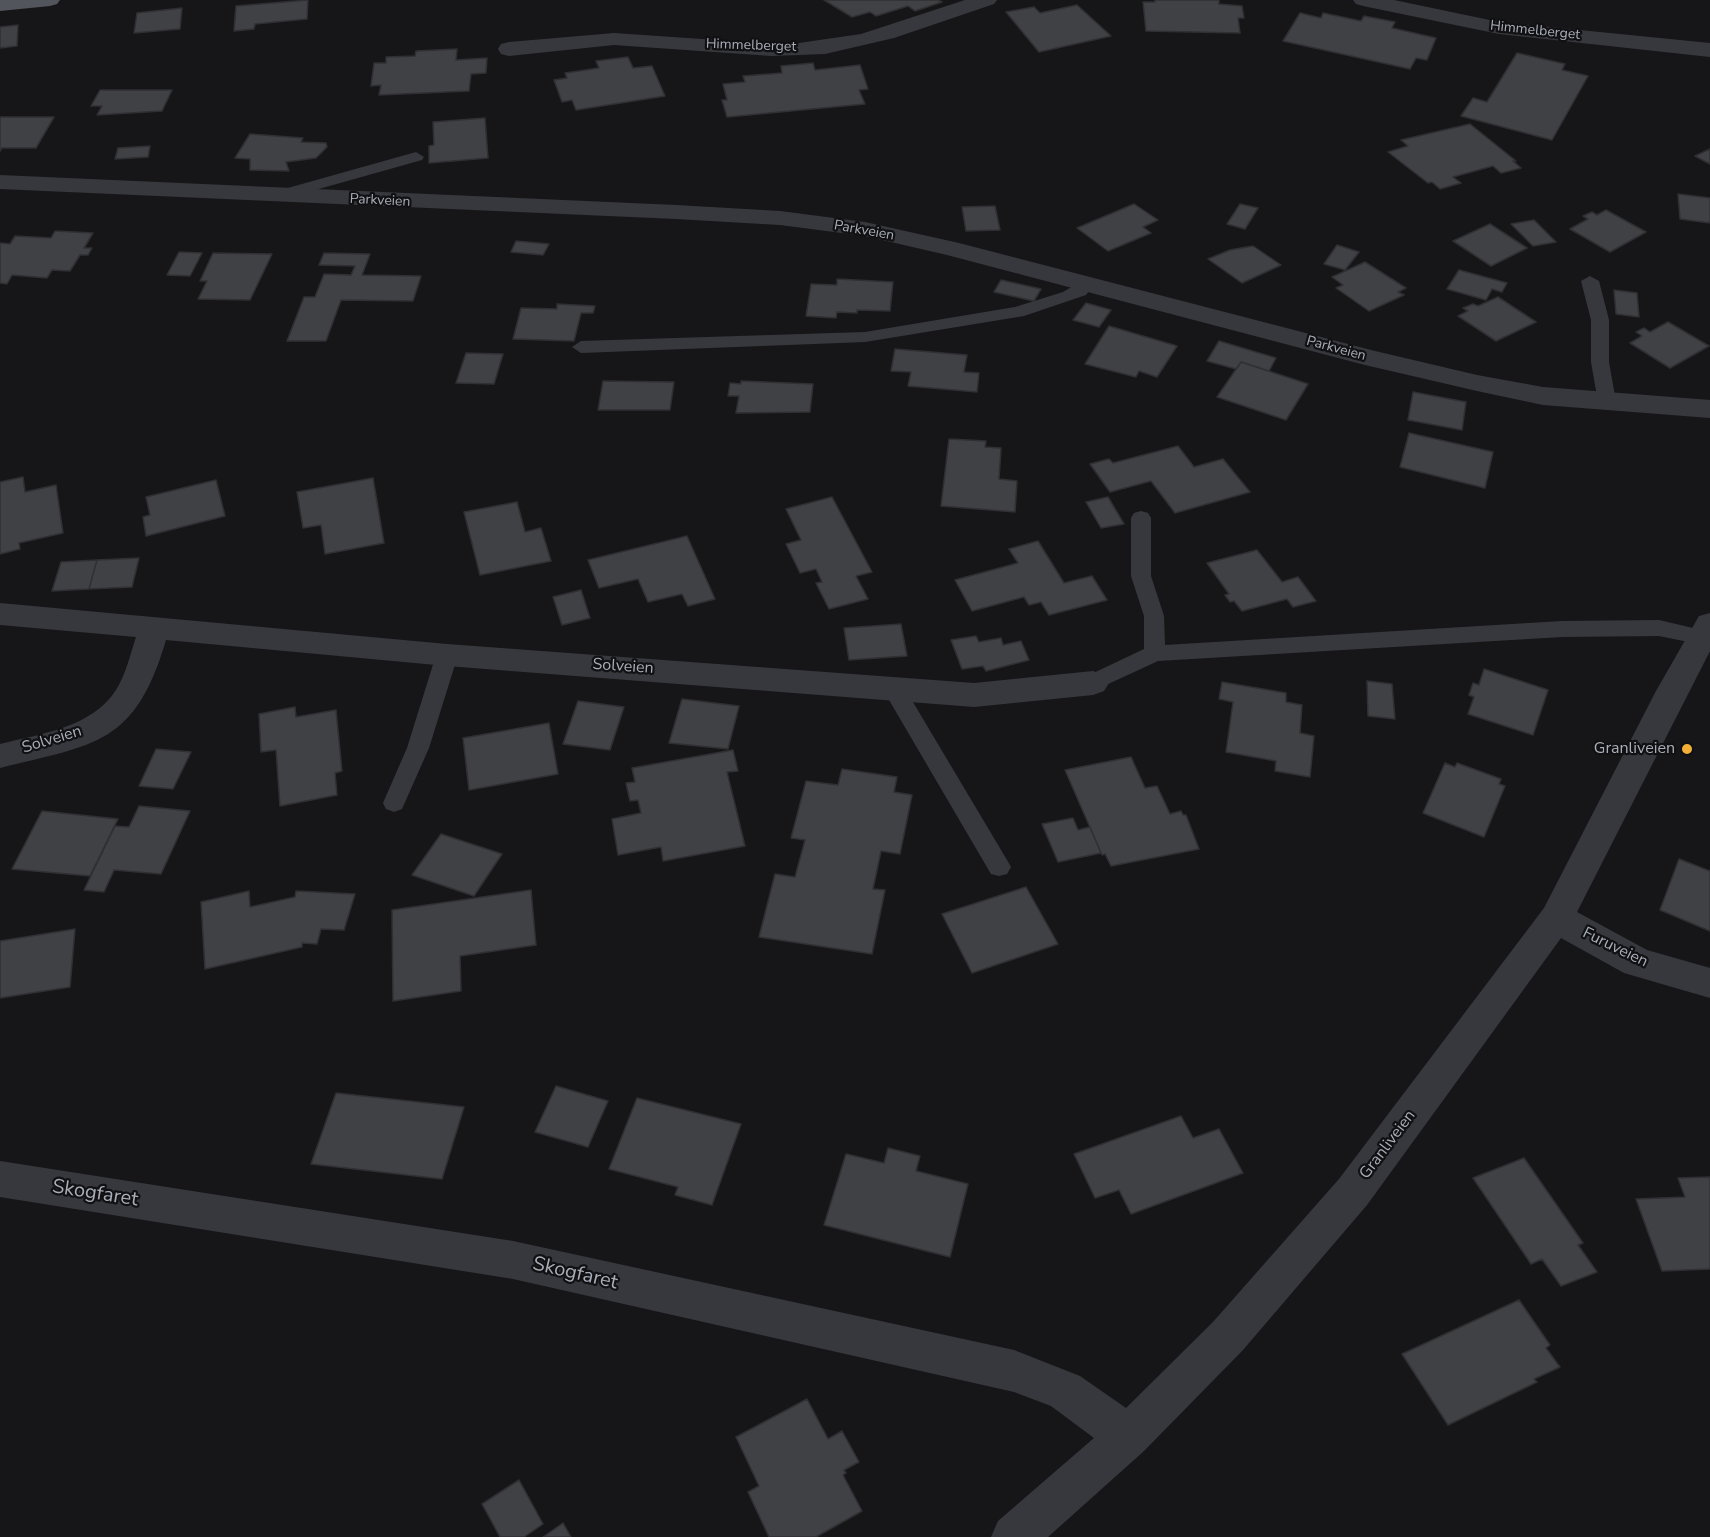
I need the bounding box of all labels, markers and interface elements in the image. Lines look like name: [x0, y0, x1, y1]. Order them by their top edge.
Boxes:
street label: Himmelberget: [1489, 18, 1581, 44]
street label: Himmelberget: [705, 36, 797, 56]
street label: Parkveien: [349, 191, 411, 211]
street label: Parkveien: [833, 217, 895, 245]
street label: Parkveien: [1304, 333, 1368, 365]
street label: Solveien: [592, 655, 654, 679]
street label: Solveien: [20, 722, 84, 758]
place label: Granliveien: [1594, 739, 1675, 759]
marker: Granliveien: [1680, 742, 1694, 756]
street label: Furuveien: [1579, 924, 1651, 972]
street label: Granliveien: [1356, 1107, 1420, 1183]
street label: Skogfaret: [50, 1175, 140, 1213]
street label: Skogfaret: [530, 1253, 620, 1295]

